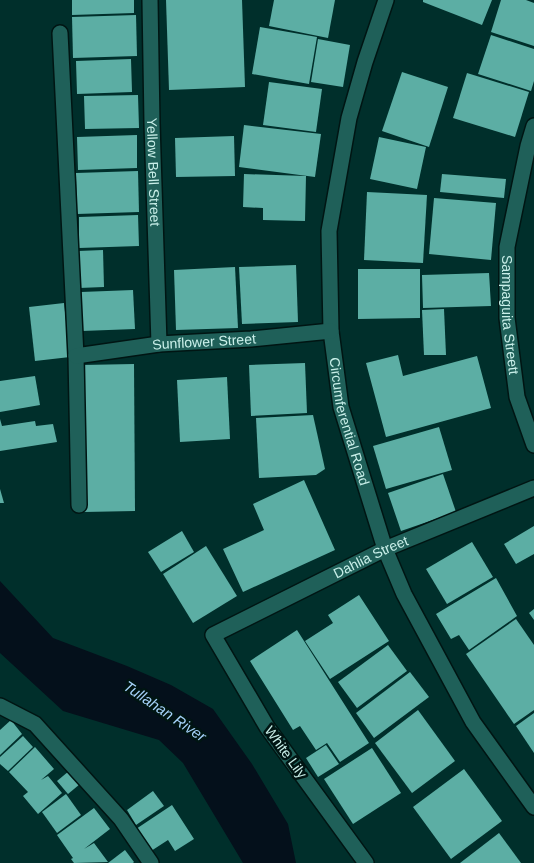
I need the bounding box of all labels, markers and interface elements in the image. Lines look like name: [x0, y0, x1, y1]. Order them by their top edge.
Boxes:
street label: Yellow Bell Street: [144, 118, 163, 227]
street label: Sampaguita Streett: [499, 255, 522, 376]
street label: Sunflower Street: [151, 331, 257, 353]
street label: Circumferential Road: [327, 356, 373, 487]
street label: Dahlia Street: [331, 532, 411, 582]
water label: Tullahan River: [121, 677, 210, 745]
street label: White Lily: [262, 723, 310, 781]

